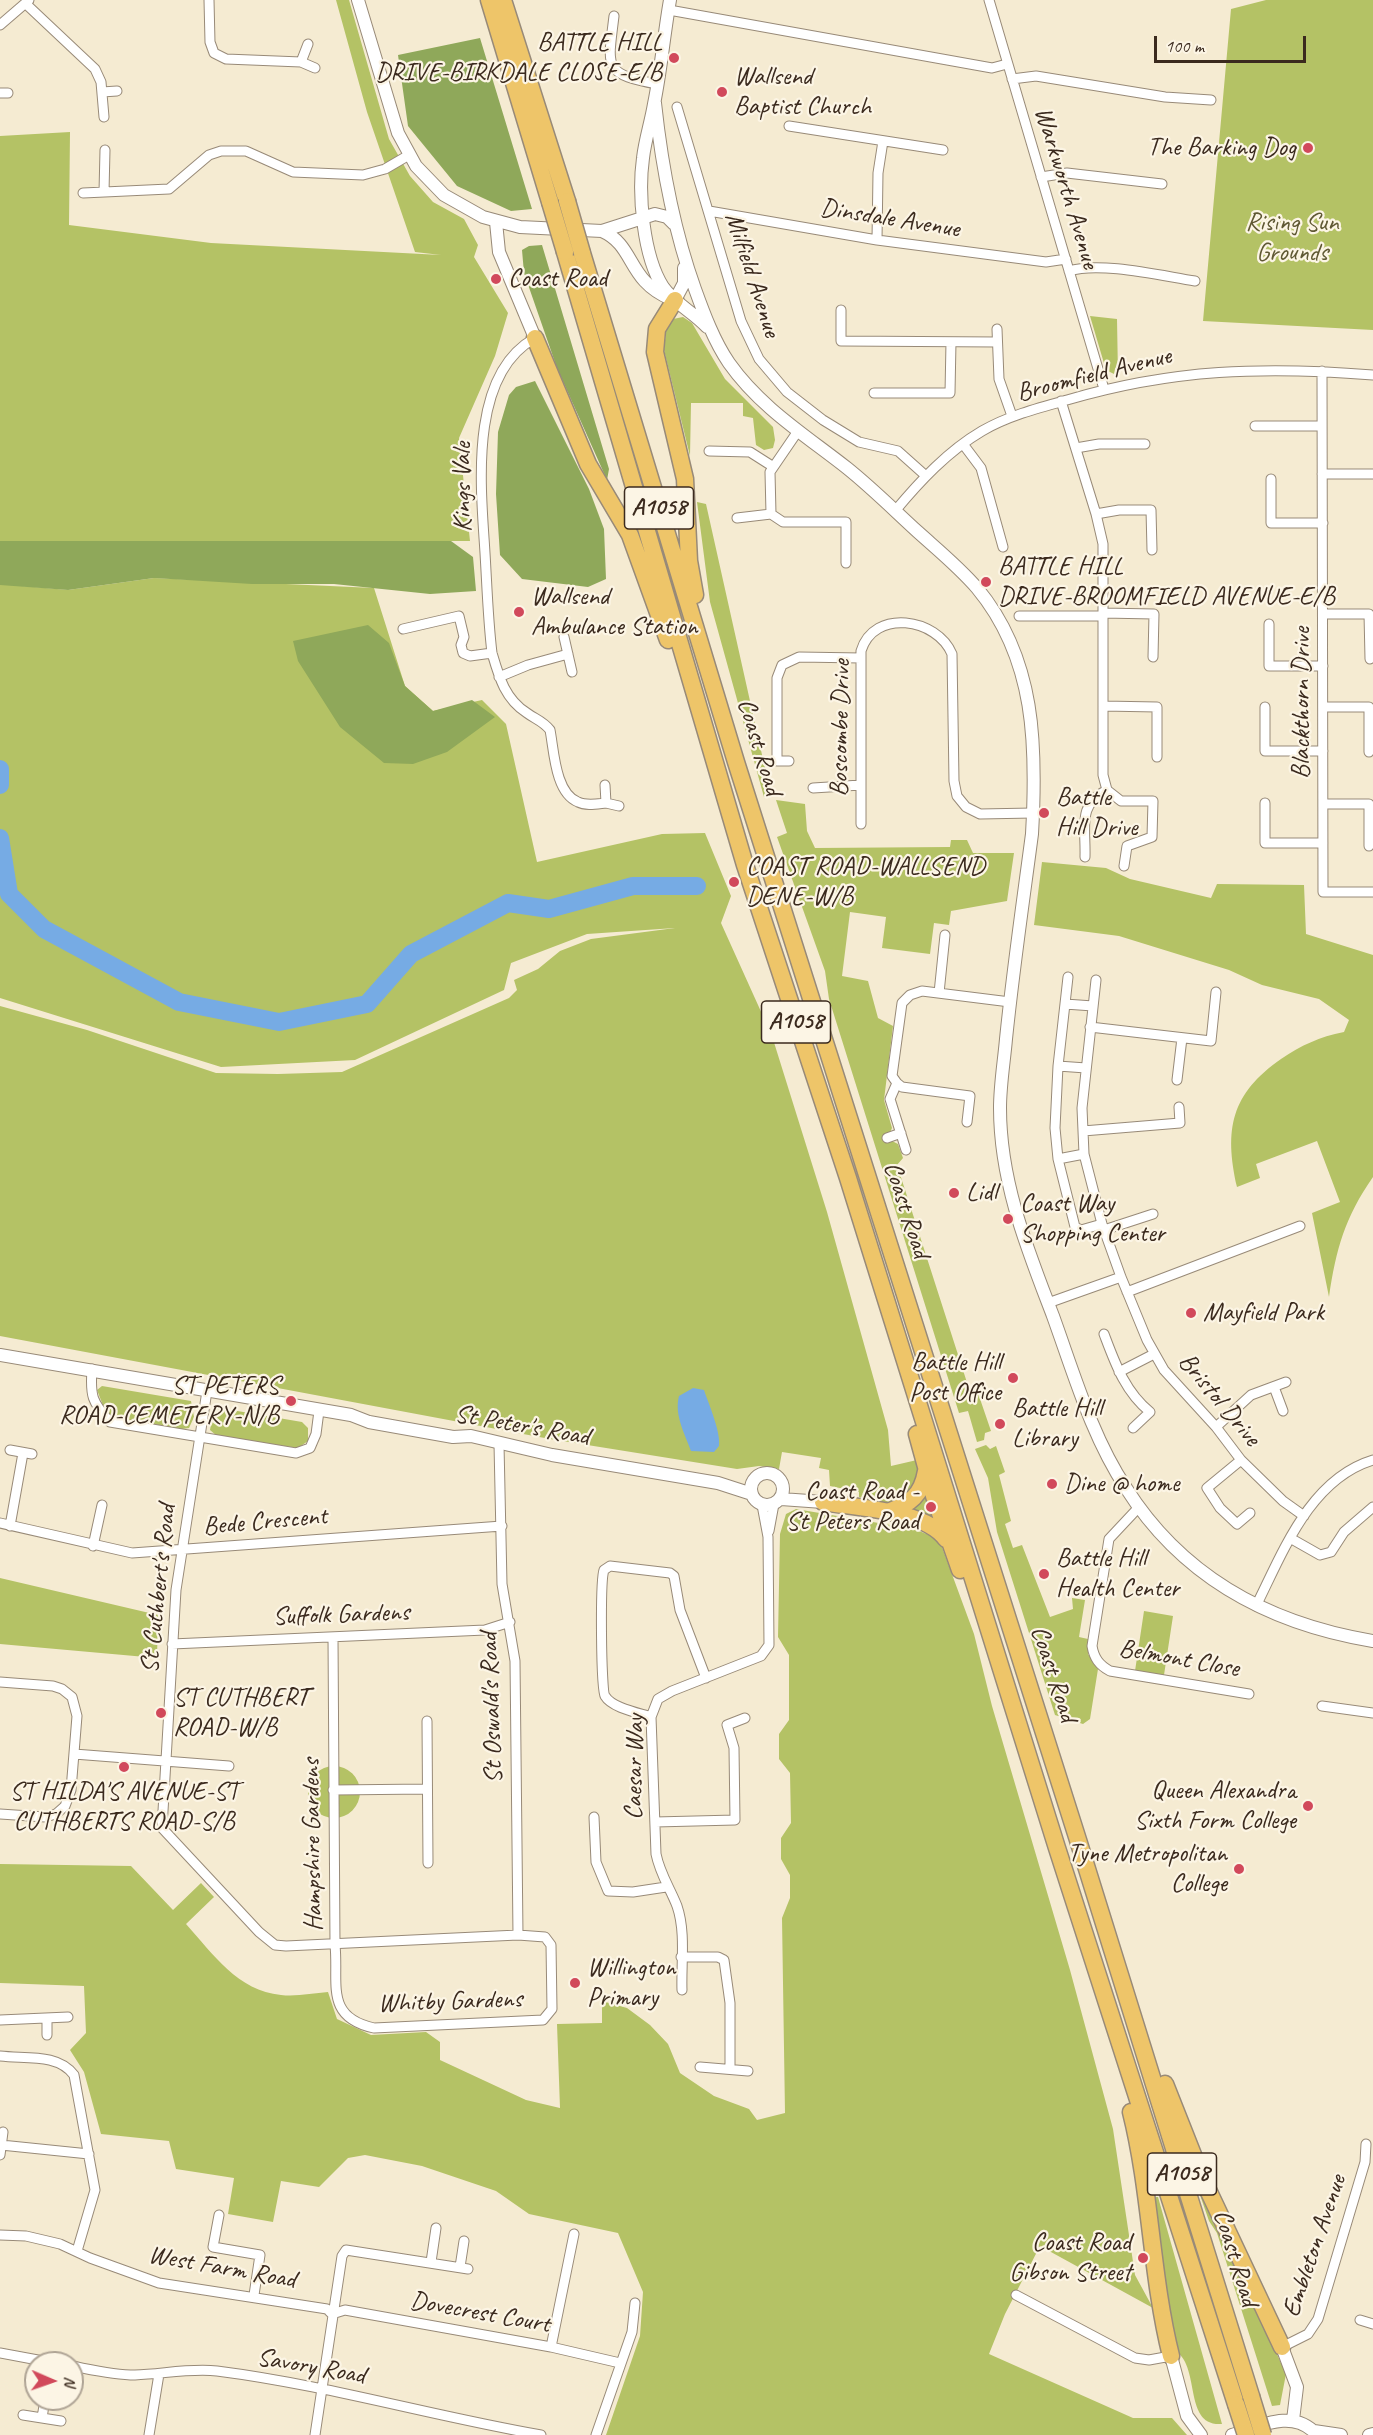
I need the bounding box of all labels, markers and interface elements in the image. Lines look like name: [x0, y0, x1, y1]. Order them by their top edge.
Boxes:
scale bar: [1157, 24, 1308, 62]
place label: BATTLE HILL DRIVE-BIRKDALE CLOSE-E/B: [375, 27, 662, 88]
text: 100 m: [1165, 35, 1204, 57]
marker: BATTLE HILL DRIVE-BIRKDALE CLOSE-E/B: [667, 51, 681, 65]
place label: Wallsend Baptist Church: [734, 61, 871, 122]
marker: Wallsend Baptist Church: [715, 85, 729, 99]
street label: Warkworth Avenue: [1027, 103, 1105, 273]
place label: The Barking Dog: [1147, 132, 1296, 164]
marker: The Barking Dog: [1301, 141, 1315, 155]
street label: Dinsdale Avenue: [818, 193, 962, 245]
park label: Rising Sun Grounds: [1245, 207, 1339, 268]
street label: Milfield Avenue: [717, 209, 787, 341]
place label: Coast Road: [508, 263, 607, 295]
marker: Coast Road: [489, 272, 503, 286]
street label: Broomfield Avenue: [1013, 341, 1175, 409]
street label: Kings Vale: [447, 442, 479, 532]
road number: A1058: [624, 487, 694, 529]
place label: BATTLE HILL DRIVE-BROOMFIELD AVENUE-E/B: [998, 551, 1335, 612]
marker: BATTLE HILL DRIVE-BROOMFIELD AVENUE-E/B: [979, 575, 993, 589]
place label: Wallsend Ambulance Station: [531, 581, 697, 642]
marker: Wallsend Ambulance Station: [512, 605, 526, 619]
street label: Blackthorn Drive: [1286, 627, 1318, 779]
street label: Boscombe Drive: [824, 659, 858, 797]
street label: Coast Road: [730, 695, 788, 799]
place label: Battle Hill Drive: [1056, 782, 1138, 844]
marker: Battle Hill Drive: [1037, 806, 1051, 820]
place label: COAST ROAD-WALLSEND DENE-W/B: [746, 851, 985, 912]
marker: COAST ROAD-WALLSEND DENE-W/B: [727, 875, 741, 889]
road number: A1058: [762, 1001, 830, 1043]
street label: Coast Road: [876, 1158, 936, 1262]
place label: Lidl: [966, 1177, 997, 1209]
marker: Lidl: [947, 1186, 961, 1200]
place label: Coast Way Shopping Center: [1020, 1188, 1165, 1250]
marker: Coast Way Shopping Center: [1001, 1212, 1015, 1226]
place label: Mayfield Park: [1203, 1297, 1324, 1329]
marker: Mayfield Park: [1184, 1306, 1198, 1320]
place label: Battle Hill Post Office: [909, 1347, 1001, 1408]
street label: Bristol Drive: [1171, 1347, 1267, 1453]
place label: ST PETERS ROAD-CEMETERY-N/B: [59, 1370, 279, 1432]
marker: Battle Hill Post Office: [1006, 1371, 1020, 1385]
place label: Battle Hill Library: [1012, 1393, 1102, 1454]
marker: ST PETERS ROAD-CEMETERY-N/B: [284, 1394, 298, 1408]
street label: St Peter's Road: [452, 1399, 592, 1453]
marker: Battle Hill Library: [993, 1417, 1007, 1431]
place label: Dine @ home: [1064, 1468, 1179, 1500]
place label: Coast Road - St Peters Road: [786, 1476, 919, 1538]
marker: Dine @ home: [1045, 1477, 1059, 1491]
marker: Coast Road - St Peters Road: [924, 1500, 938, 1514]
street label: Bede Crescent: [202, 1501, 328, 1543]
street label: St Cuthbert's Road: [135, 1503, 183, 1675]
place label: Battle Hill Health Center: [1056, 1543, 1179, 1604]
marker: Battle Hill Health Center: [1037, 1567, 1051, 1581]
street label: Suffolk Gardens: [272, 1597, 410, 1633]
street label: Coast Road: [1023, 1622, 1083, 1726]
street label: St Oswald's Road: [474, 1632, 510, 1784]
street label: Belmont Close: [1116, 1633, 1242, 1685]
place label: ST CUTHBERT ROAD-W/B: [173, 1682, 308, 1744]
marker: ST CUTHBERT ROAD-W/B: [154, 1706, 168, 1720]
street label: Caesar Way: [618, 1714, 652, 1820]
street label: Hampshire Gardens: [296, 1758, 330, 1932]
marker: ST HILDA'S AVENUE-ST CUTHBERTS ROAD-S/B: [117, 1760, 131, 1774]
place label: Queen Alexandra Sixth Form College: [1134, 1775, 1296, 1836]
place label: ST HILDA'S AVENUE-ST CUTHBERTS ROAD-S/B: [10, 1776, 238, 1838]
marker: Queen Alexandra Sixth Form College: [1301, 1799, 1315, 1813]
place label: Tyne Metropolitan College: [1068, 1838, 1227, 1900]
marker: Tyne Metropolitan College: [1232, 1862, 1246, 1876]
place label: Willington Primary: [587, 1952, 675, 2014]
marker: Willington Primary: [568, 1976, 582, 1990]
street label: Whitby Gardens: [377, 1984, 523, 2020]
road number: A1058: [1148, 2153, 1216, 2195]
street label: Embleton Avenue: [1276, 2171, 1354, 2321]
street label: Coast Road: [1206, 2206, 1264, 2310]
place label: Coast Road Gibson Street: [1009, 2227, 1131, 2288]
street label: West Farm Road: [146, 2240, 298, 2296]
marker: Coast Road Gibson Street: [1136, 2251, 1150, 2265]
street label: Dovecrest Court: [408, 2285, 552, 2341]
street label: Savory Road: [255, 2342, 367, 2392]
north arrow: [24, 2351, 84, 2411]
text: N: [60, 2376, 80, 2387]

